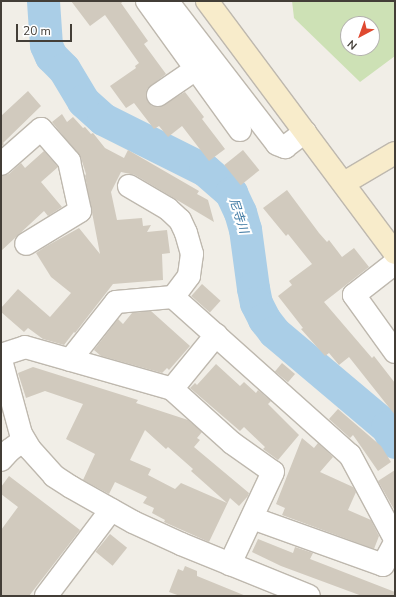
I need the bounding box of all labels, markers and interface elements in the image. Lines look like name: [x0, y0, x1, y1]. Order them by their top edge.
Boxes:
scale bar: [18, 16, 74, 42]
north arrow: [340, 16, 380, 56]
text: 20 m: [23, 23, 51, 39]
text: N: [344, 36, 360, 53]
water label: 尼寺川: [226, 197, 250, 235]

